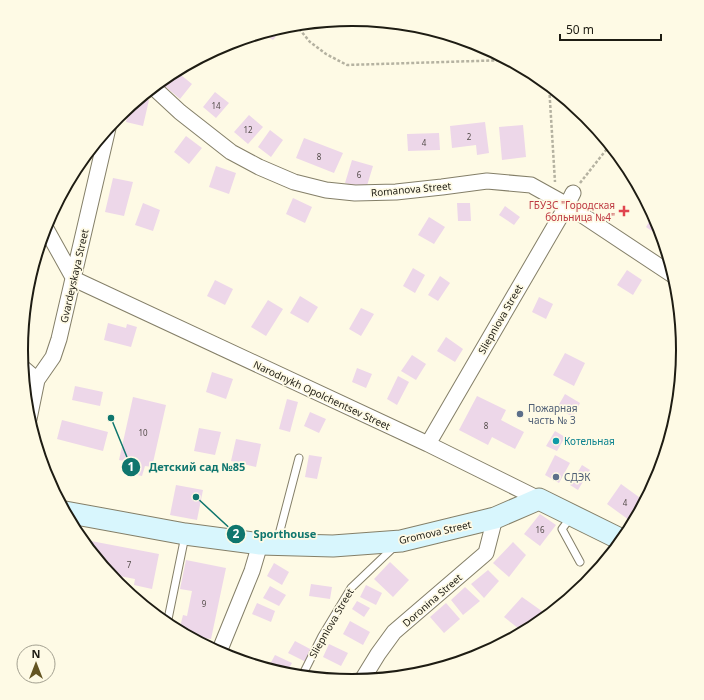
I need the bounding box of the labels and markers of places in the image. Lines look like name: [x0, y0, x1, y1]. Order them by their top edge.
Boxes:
place label: ГБУЗС "Городская больница №4": [529, 198, 615, 224]
marker: ГБУЗС "Городская больница №4": [618, 205, 630, 217]
place label: Пожарная часть № 3: [528, 401, 578, 427]
marker: Пожарная часть № 3: [515, 409, 525, 419]
place label: Котельная: [564, 434, 615, 448]
marker: Котельная: [551, 436, 561, 446]
callout: Детский сад №85: [121, 455, 254, 478]
place label: СДЭК: [564, 470, 591, 484]
marker: СДЭК: [551, 472, 561, 482]
callout: Sporthouse: [226, 522, 325, 545]

